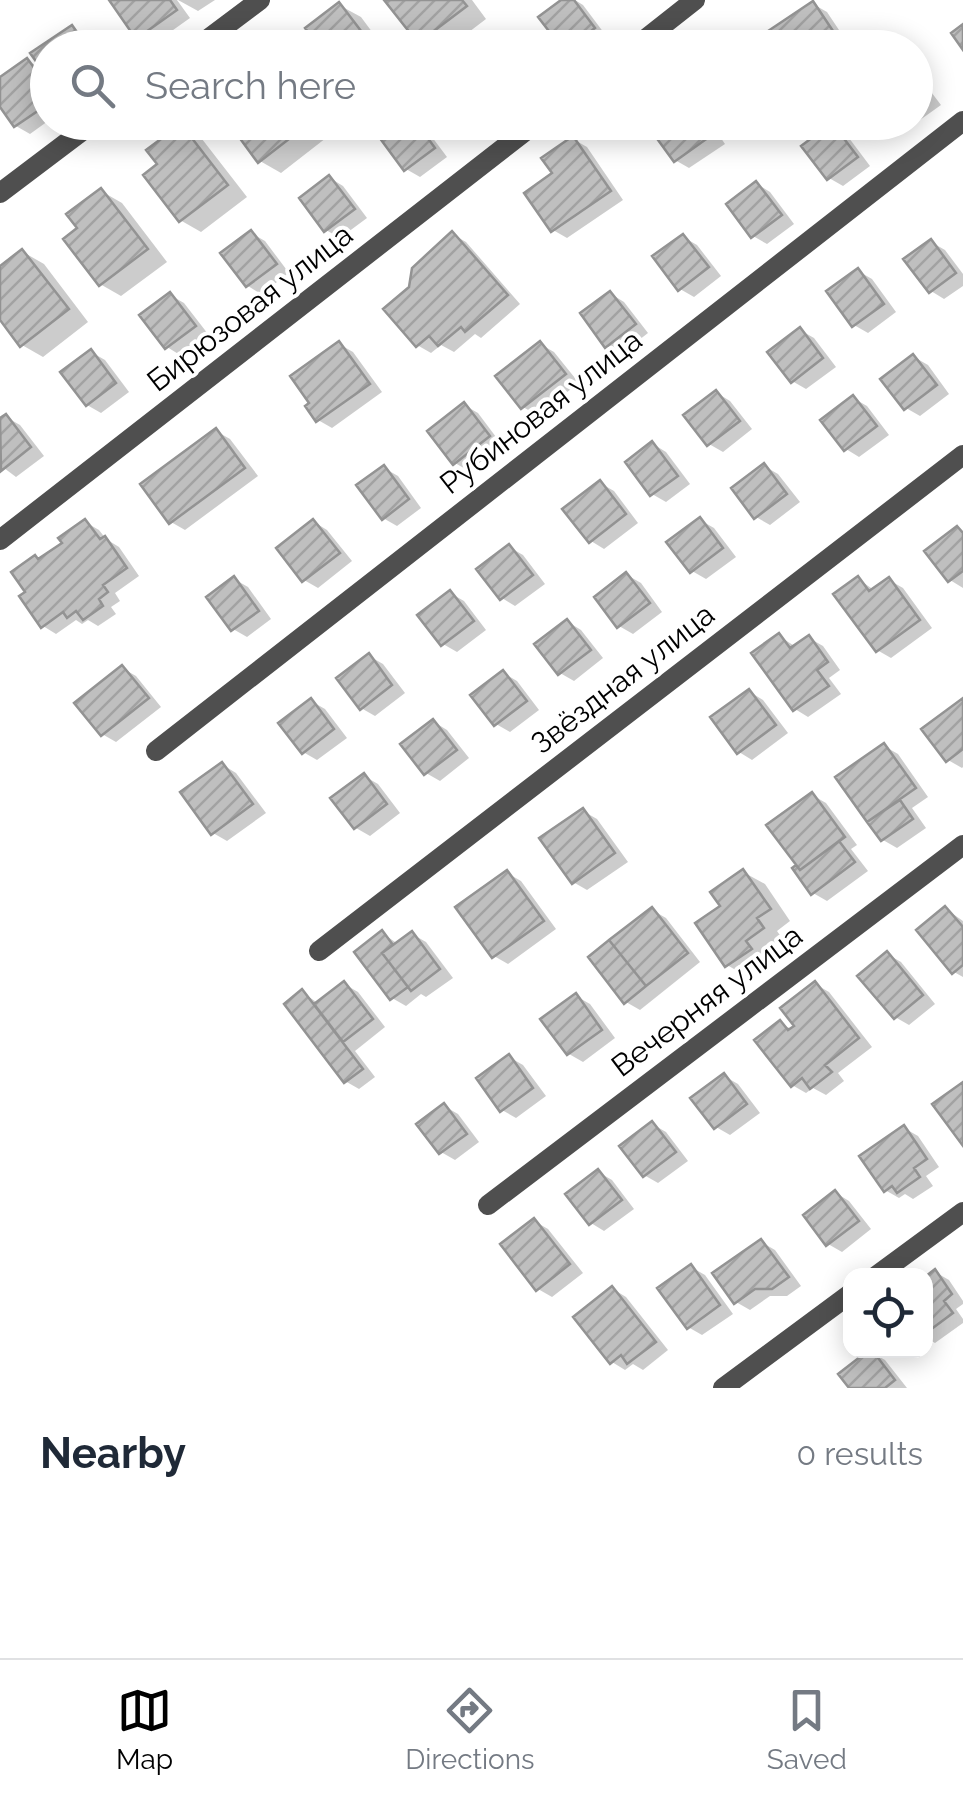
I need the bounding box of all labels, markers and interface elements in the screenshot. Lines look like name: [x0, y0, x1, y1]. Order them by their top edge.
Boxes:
search box: [30, 30, 933, 140]
icon: search: [65, 58, 120, 113]
text: Search here: [145, 63, 356, 108]
street label: Бирюзовая улица: [140, 217, 359, 399]
street label: Рубиновая улица: [433, 322, 648, 501]
street label: Звёздная улица: [524, 596, 721, 761]
street label: Вечерняя улица: [605, 918, 809, 1084]
map controls: [843, 1268, 933, 1358]
button: locate: [843, 1268, 933, 1358]
text: Nearby: [40, 1429, 186, 1478]
text: 0 results: [796, 1435, 923, 1472]
tab: Map: [116, 1683, 173, 1776]
tab: Directions: [405, 1683, 535, 1776]
tab: Saved: [767, 1683, 847, 1776]

